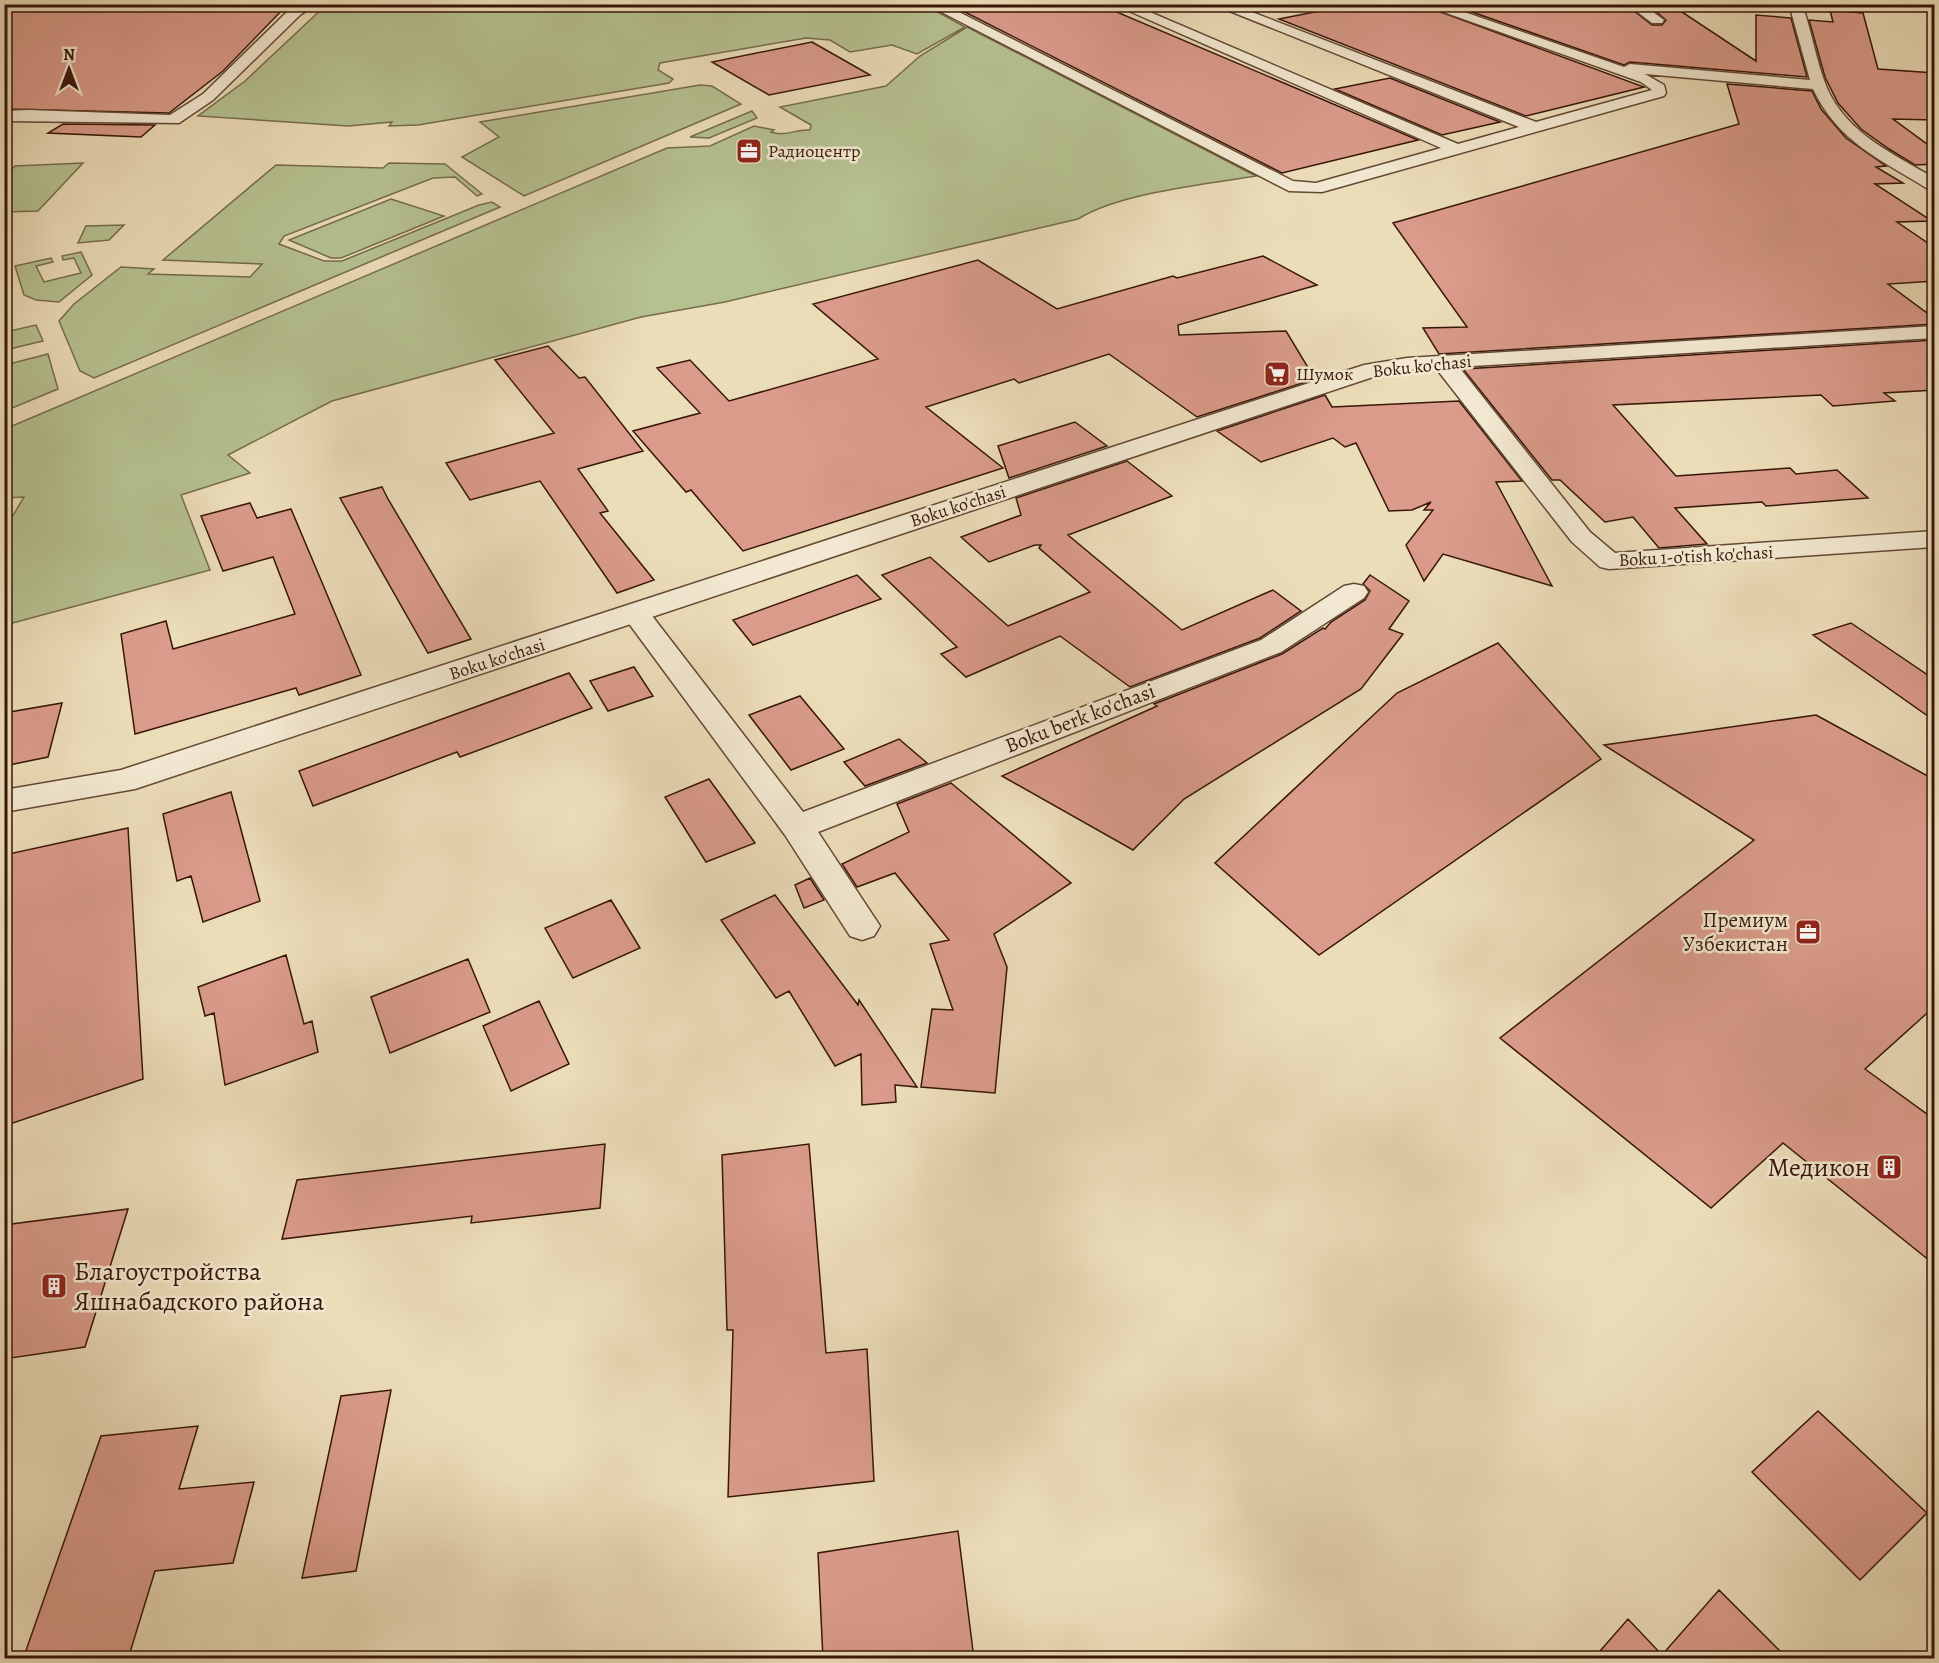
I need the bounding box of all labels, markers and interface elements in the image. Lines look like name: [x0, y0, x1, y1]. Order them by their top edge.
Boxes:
north arrow: [39, 39, 99, 99]
text: N: [63, 44, 75, 66]
office icon: Радиоцентр: [734, 136, 764, 166]
place label: Радиоцентр: [768, 139, 861, 163]
street label: Boku ko'chasi: [1371, 349, 1473, 383]
supermarket icon: Шумок: [1262, 359, 1292, 389]
place label: Шумок: [1296, 362, 1353, 386]
street label: Boku ko'chasi: [907, 479, 1009, 533]
street label: Boku 1-o'tish ko'chasi: [1618, 540, 1774, 572]
street label: Boku ko'chasi: [446, 632, 548, 686]
street label: Boku berk ko'chasi: [1001, 676, 1159, 759]
place label: Премиум Узбекистан: [1683, 906, 1788, 958]
office icon: Премиум Узбекистан: [1793, 917, 1823, 947]
place label: Медикон: [1767, 1150, 1870, 1185]
building icon: Медикон: [1874, 1152, 1904, 1182]
place label: Благоустройства Яшнабадского района: [74, 1254, 324, 1319]
building icon: Благоустройства Яшнабадского района: [39, 1271, 69, 1301]

